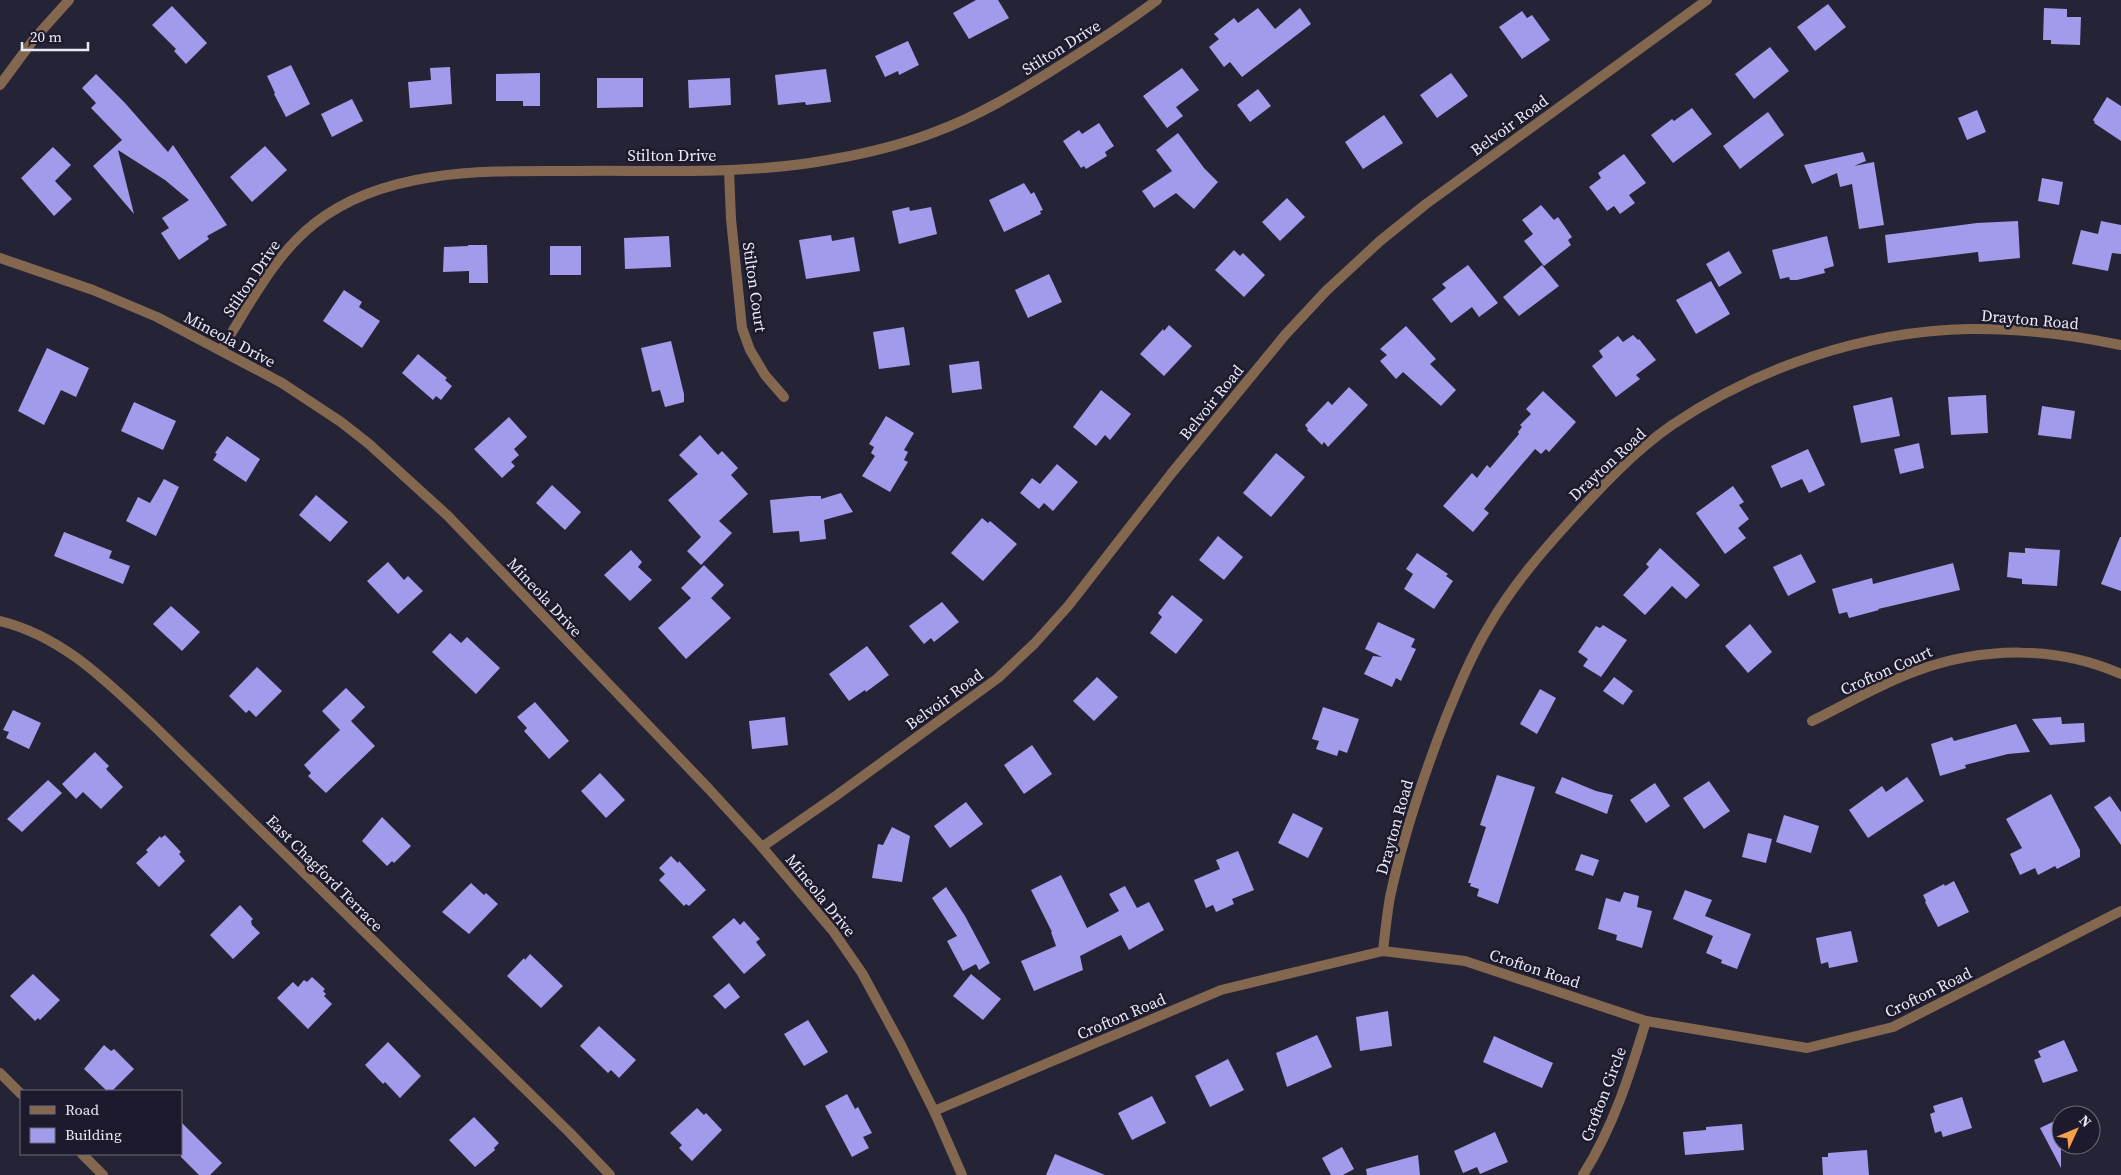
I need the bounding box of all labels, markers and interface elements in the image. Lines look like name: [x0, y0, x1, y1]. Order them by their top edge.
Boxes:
street label: Stilton Drive: [1018, 14, 1104, 80]
scale bar: [22, 20, 89, 52]
text: 20 m: [30, 26, 62, 47]
street label: Belvoir Road: [1466, 89, 1552, 161]
street label: Stilton Drive: [628, 144, 716, 166]
street label: Stilton Drive: [217, 235, 285, 321]
street label: Stilton Court: [738, 241, 772, 334]
street label: Drayton Road: [1980, 304, 2080, 334]
street label: Mineola Drive: [180, 306, 280, 372]
street label: Belvoir Road: [1174, 360, 1248, 444]
street label: Drayton Road: [1564, 423, 1650, 505]
street label: Mineola Drive: [503, 553, 587, 641]
street label: Crofton Court: [1837, 640, 1936, 700]
street label: Belvoir Road: [901, 663, 987, 735]
street label: Drayton Road: [1370, 777, 1418, 877]
street label: East Chagford Terrace: [262, 810, 388, 936]
street label: Mineola Drive: [781, 849, 861, 941]
street label: Crofton Road: [1487, 943, 1583, 993]
street label: Crofton Road: [1881, 961, 1975, 1023]
street label: Crofton Road: [1073, 987, 1169, 1045]
street label: Crofton Circle: [1575, 1043, 1631, 1145]
legend: [20, 1090, 182, 1155]
text: Road: [65, 1099, 99, 1120]
north arrow: [2051, 1105, 2101, 1155]
text: N: [2075, 1110, 2096, 1132]
text: Building: [65, 1124, 122, 1145]

